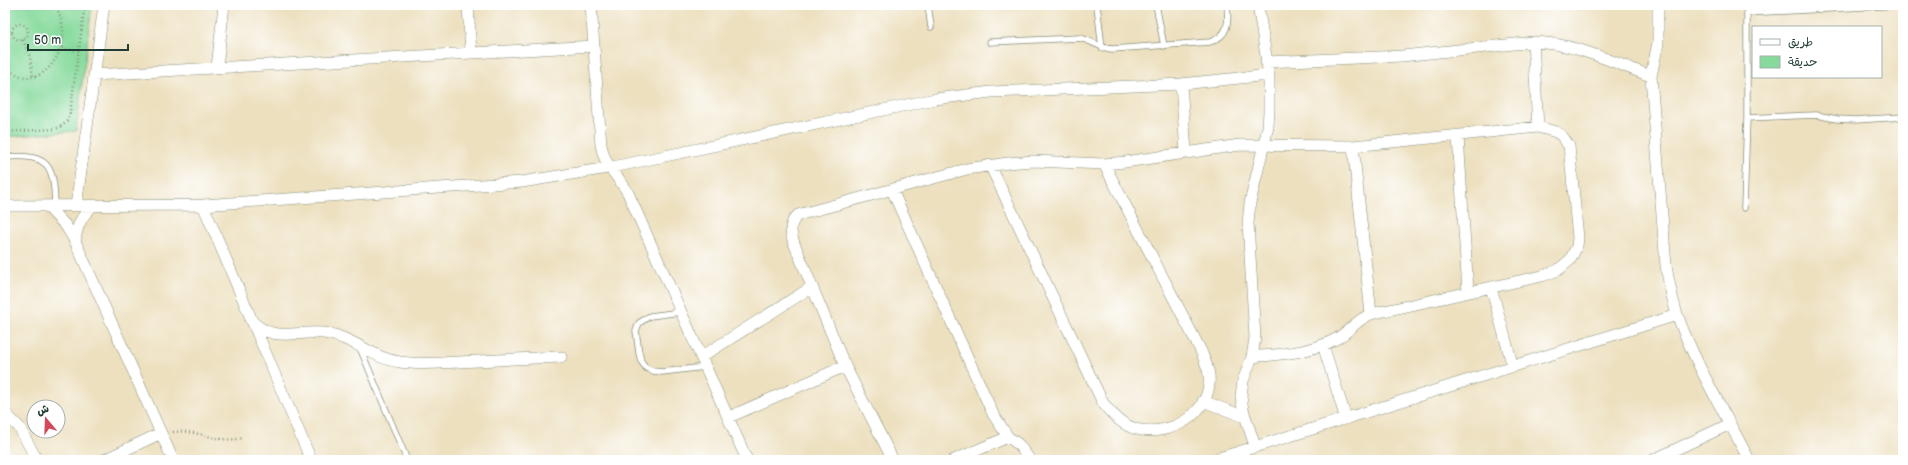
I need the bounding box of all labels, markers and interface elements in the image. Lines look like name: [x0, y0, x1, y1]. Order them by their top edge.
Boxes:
scale bar: [28, 26, 128, 52]
legend: [1752, 26, 1882, 78]
text: 50 m: [34, 33, 61, 48]
text: طريق: [1788, 35, 1813, 50]
text: حديقة: [1788, 55, 1817, 70]
north arrow: [26, 399, 66, 439]
text: ش: [35, 402, 51, 418]

